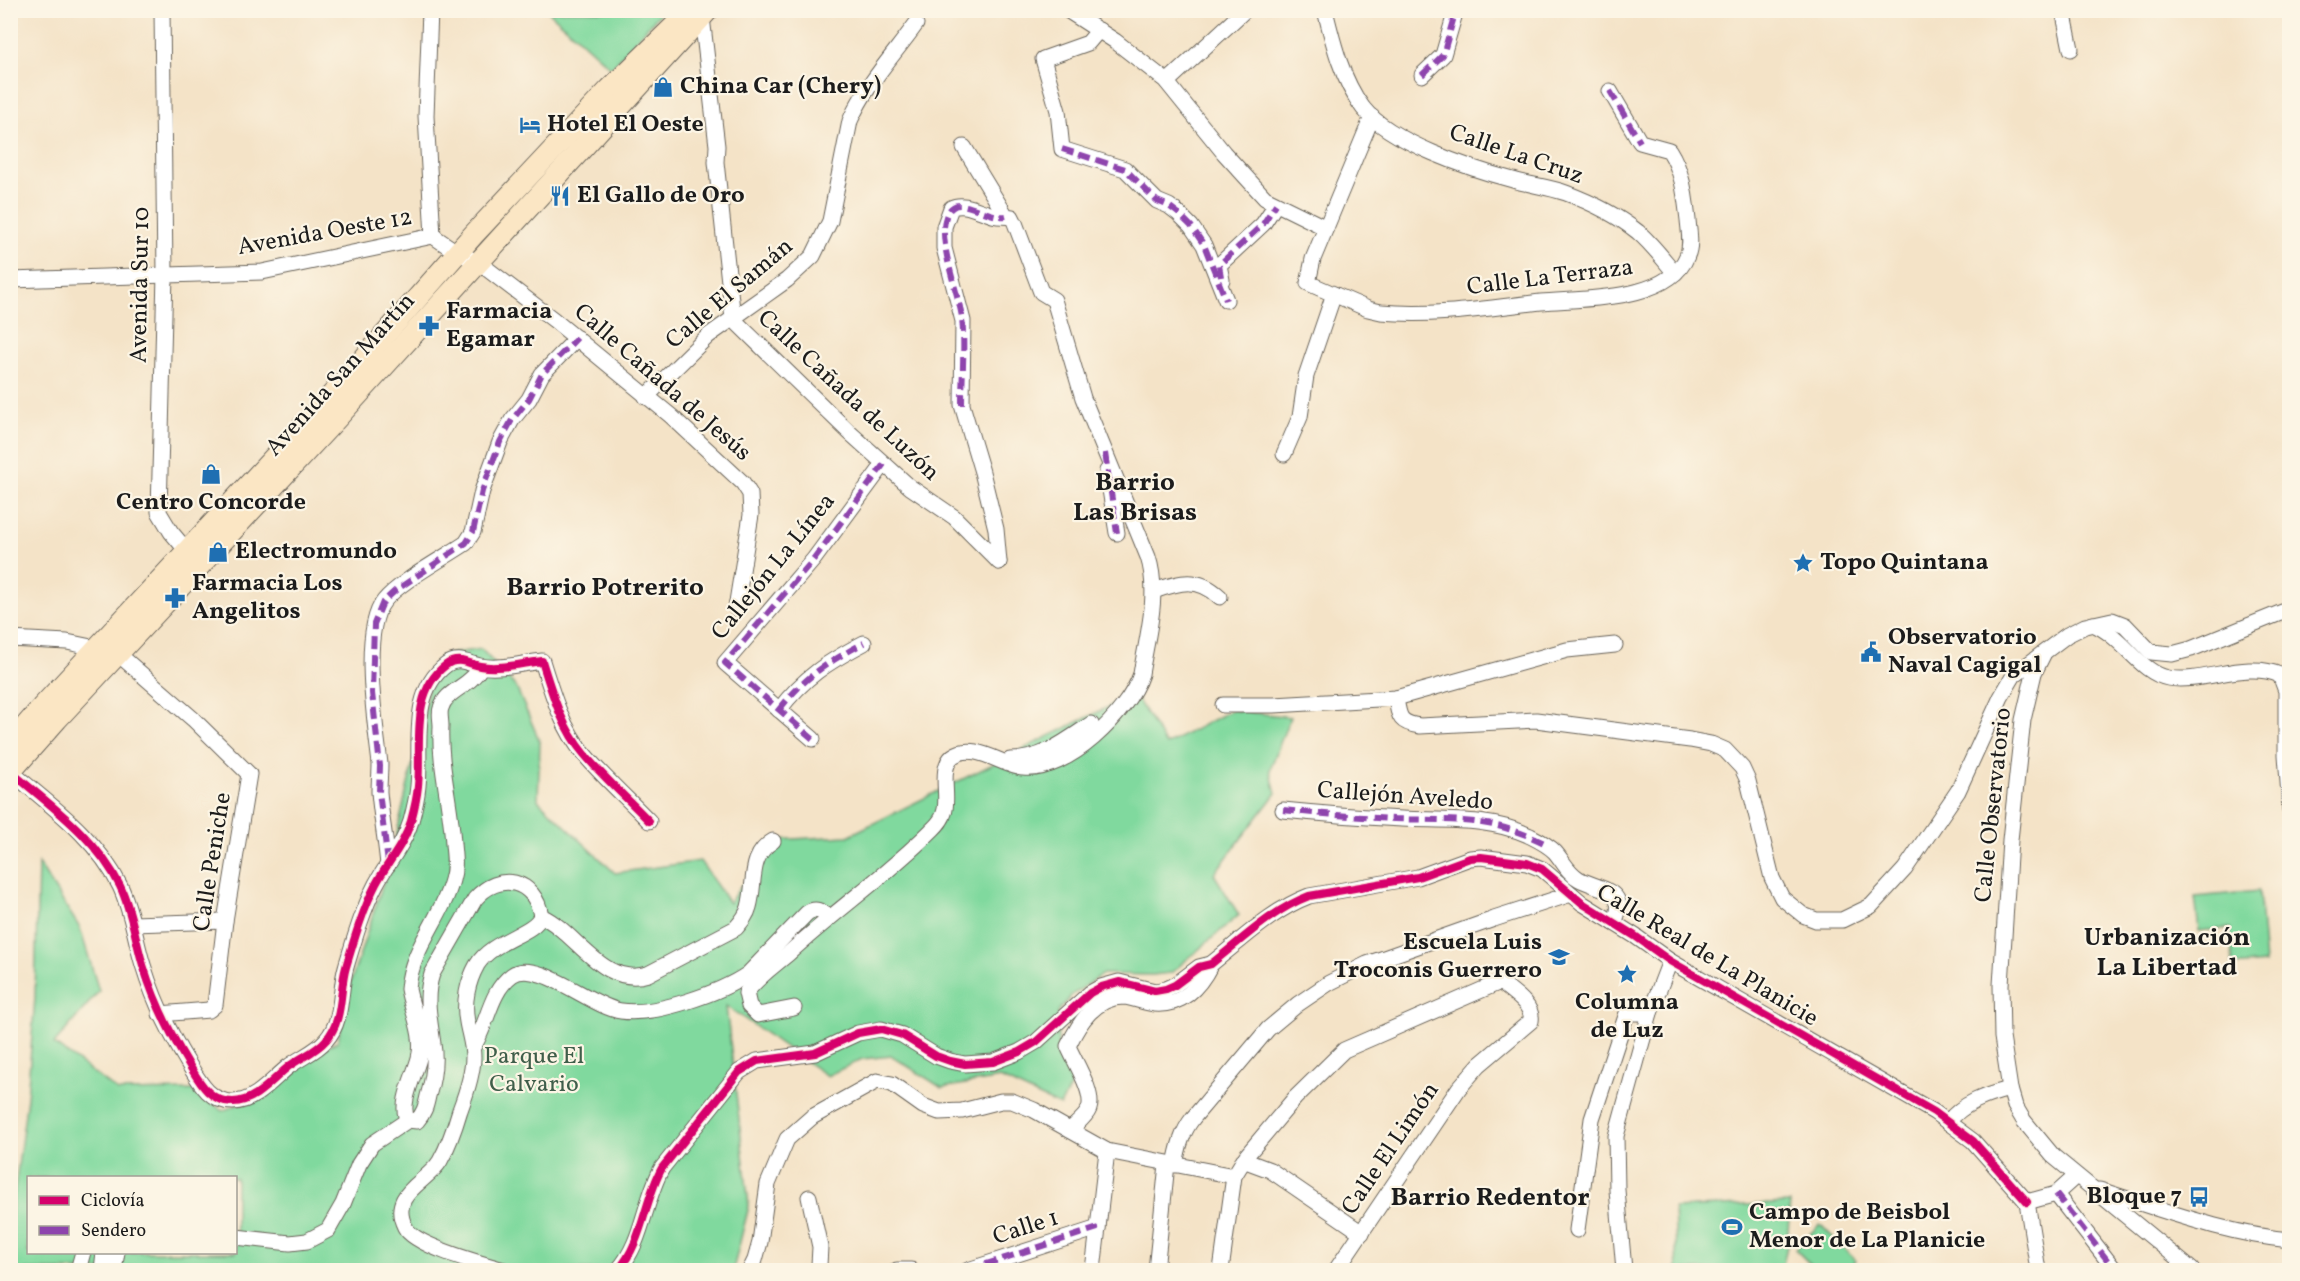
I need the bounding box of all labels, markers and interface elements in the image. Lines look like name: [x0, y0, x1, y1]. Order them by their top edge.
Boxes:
place label: China Car (Chery): [680, 70, 881, 104]
shop icon: China Car (Chery): [651, 75, 675, 99]
place label: Hotel El Oeste: [547, 108, 704, 142]
hotel icon: Hotel El Oeste: [518, 113, 542, 137]
street label: Calle La Cruz: [1444, 116, 1588, 194]
place label: El Gallo de Oro: [577, 179, 745, 213]
restaurant icon: El Gallo de Oro: [548, 184, 572, 208]
street label: Avenida Oeste 12: [235, 201, 415, 265]
street label: Avenida Sur 10: [123, 206, 159, 364]
street label: Calle El Samán: [659, 230, 801, 358]
street label: Calle La Terraza: [1465, 251, 1635, 305]
street label: Avenida San Martín: [258, 286, 424, 464]
place label: Farmacia Egamar: [446, 295, 552, 357]
street label: Calle Cañada de Jesús: [566, 296, 758, 470]
street label: Calle Cañada de Luzón: [749, 302, 947, 490]
pharmacy icon: Farmacia Egamar: [417, 314, 441, 338]
shop icon: Centro Concorde: [199, 462, 223, 486]
district label: Barrio Las Brisas: [1073, 465, 1197, 531]
place label: Centro Concorde: [116, 486, 306, 520]
street label: Callejón La Línea: [704, 486, 844, 648]
place label: Electromundo: [235, 535, 397, 569]
shop icon: Electromundo: [206, 540, 230, 564]
place label: Topo Quintana: [1820, 546, 1989, 580]
place icon: Topo Quintana: [1791, 551, 1815, 575]
place label: Farmacia Los Angelitos: [192, 567, 342, 629]
district label: Barrio Potrerito: [506, 570, 704, 606]
pharmacy icon: Farmacia Los Angelitos: [163, 586, 187, 610]
place label: Observatorio Naval Cagigal: [1888, 621, 2042, 683]
public building icon: Observatorio Naval Cagigal: [1859, 640, 1883, 664]
street label: Calle Observatorio: [1967, 706, 2021, 904]
street label: Callejón Aveledo: [1316, 774, 1494, 820]
street label: Calle Peniche: [185, 790, 241, 934]
street label: Calle Real de La Planicie: [1590, 876, 1824, 1036]
district label: Urbanización La Libertad: [2084, 920, 2250, 986]
place label: Escuela Luis Troconis Guerrero: [1334, 926, 1542, 988]
school or university icon: Escuela Luis Troconis Guerrero: [1547, 945, 1571, 969]
place icon: Columna de Luz: [1615, 962, 1639, 986]
place label: Columna de Luz: [1575, 986, 1679, 1048]
park label: Parque El Calvario: [484, 1040, 584, 1102]
street label: Calle El Limón: [1334, 1076, 1448, 1222]
legend: [27, 1176, 237, 1254]
district label: Barrio Redentor: [1391, 1180, 1589, 1216]
place label: Bloque 7: [2086, 1180, 2182, 1214]
bus stop icon: Bloque 7: [2187, 1185, 2211, 1209]
text: Ciclovía: [81, 1189, 144, 1214]
place label: Campo de Beisbol Menor de La Planicie: [1749, 1196, 1985, 1258]
street label: Calle 1: [989, 1201, 1063, 1255]
sports icon: Campo de Beisbol Menor de La Planicie: [1720, 1215, 1744, 1239]
text: Sendero: [81, 1219, 146, 1244]

